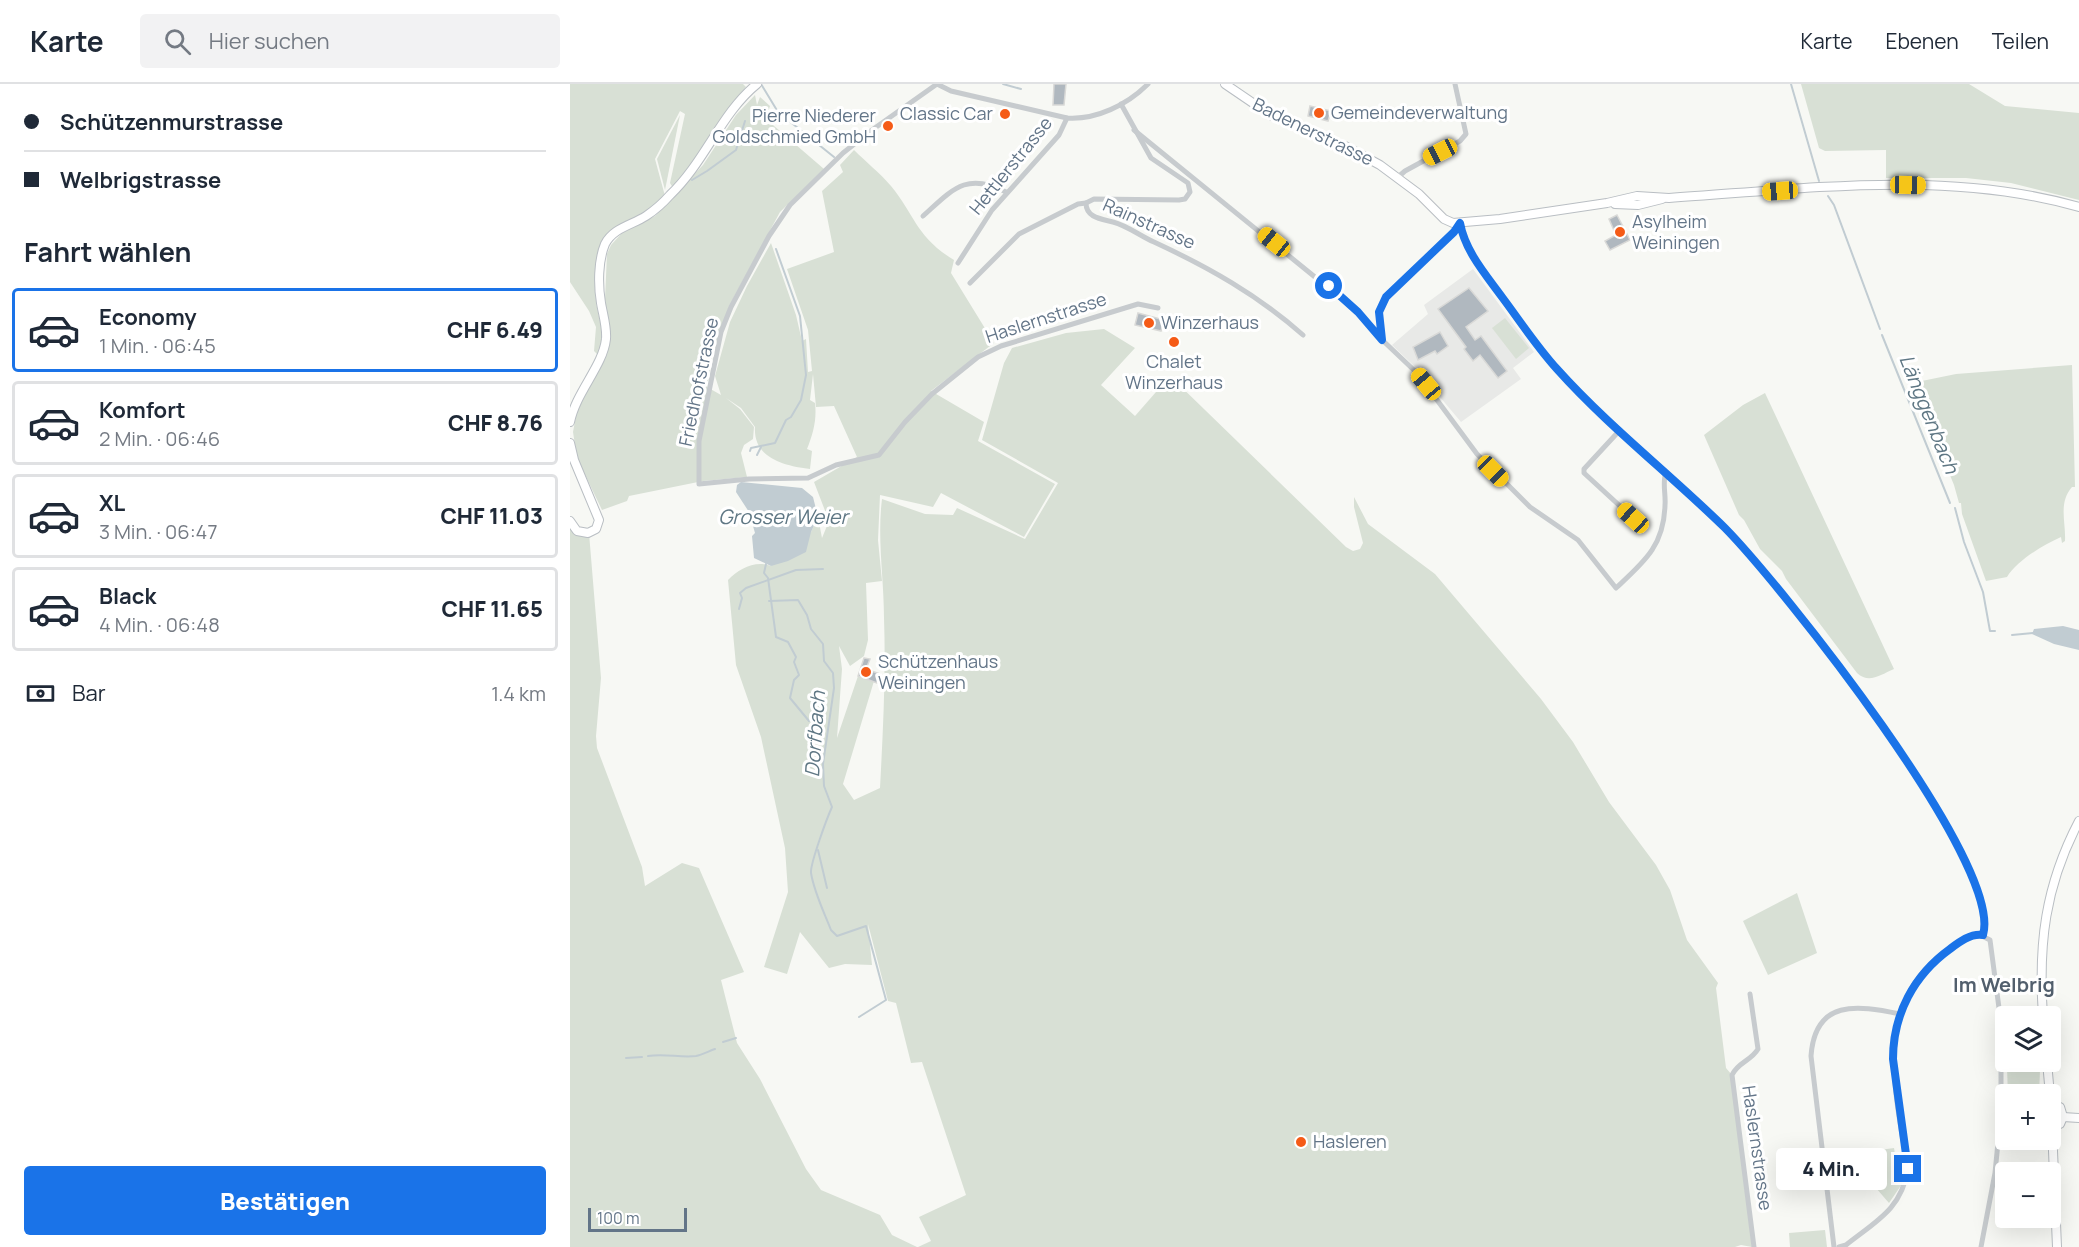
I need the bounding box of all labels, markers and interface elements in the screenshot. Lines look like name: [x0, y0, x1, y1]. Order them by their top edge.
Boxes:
search box: [140, 14, 560, 68]
text: Karte: [30, 22, 104, 60]
icon: search: [161, 25, 194, 58]
text: Hier suchen: [209, 26, 330, 56]
text: Karte: [1800, 27, 1852, 55]
text: Ebenen: [1885, 27, 1959, 55]
text: Teilen: [1992, 27, 2049, 55]
street label: Badenerstrasse: [1249, 92, 1378, 171]
place label: Gemeindeverwaltung: [1331, 100, 1508, 124]
place label: Classic Car: [900, 101, 994, 125]
place label: Pierre Niederer Goldschmied GmbH: [713, 103, 876, 148]
marker: Gemeindeverwaltung: [1312, 106, 1326, 120]
text: Schützenmurstrasse: [60, 107, 283, 137]
marker: Classic Car: [998, 107, 1012, 121]
street label: Hettlerstrasse: [963, 111, 1057, 219]
marker: Pierre Niederer Goldschmied GmbH: [881, 119, 895, 133]
car: [1420, 136, 1460, 168]
text: Welbrigstrasse: [60, 165, 221, 195]
car: [1890, 176, 1926, 194]
car: [1761, 181, 1799, 201]
street label: Rainstrasse: [1100, 192, 1199, 254]
place label: Asylheim Weiningen: [1632, 209, 1720, 254]
car: [1254, 224, 1294, 260]
marker: Asylheim Weiningen: [1613, 225, 1627, 239]
text: Fahrt wählen: [24, 233, 192, 270]
route start: [1315, 272, 1342, 299]
street label: Haslernstrasse: [982, 286, 1109, 348]
text: Economy: [99, 302, 197, 332]
icon: car: [27, 303, 81, 357]
place label: Winzerhaus: [1161, 310, 1259, 334]
text: CHF 6.49: [447, 315, 543, 345]
street label: Friedhofstrasse: [673, 315, 723, 448]
marker: Winzerhaus: [1142, 316, 1156, 330]
text: 1 Min. · 06:45: [99, 332, 216, 359]
marker: Chalet Winzerhaus: [1167, 335, 1181, 349]
place label: Chalet Winzerhaus: [1125, 349, 1223, 394]
water label: Länggenbach: [1893, 350, 1966, 478]
car: [1408, 364, 1444, 404]
text: Komfort: [99, 395, 186, 425]
icon: car: [27, 396, 81, 450]
text: CHF 8.76: [448, 408, 543, 438]
text: 2 Min. · 06:46: [99, 425, 220, 452]
car: [1474, 452, 1512, 490]
text: XL: [99, 488, 125, 518]
icon: car: [27, 489, 81, 543]
car: [1614, 499, 1652, 537]
text: CHF 11.03: [440, 501, 543, 531]
water label: Grosser Weier: [718, 503, 851, 530]
text: 3 Min. · 06:47: [99, 518, 217, 545]
text: Black: [99, 581, 156, 611]
icon: car: [27, 582, 81, 636]
text: CHF 11.65: [442, 594, 543, 624]
text: 4 Min. · 06:48: [99, 611, 220, 638]
place label: Schützenhaus Weiningen: [878, 649, 998, 694]
marker: Schützenhaus Weiningen: [859, 665, 873, 679]
icon: cash: [24, 677, 57, 710]
text: Bar: [72, 678, 106, 708]
text: 1.4 km: [491, 680, 546, 707]
water label: Dorfbach: [798, 689, 831, 778]
district label: Im Welbrig: [1953, 971, 2055, 998]
map controls: [1995, 1006, 2061, 1228]
button: layers: [1995, 1006, 2061, 1072]
street label: Haslernstrasse: [1737, 1084, 1779, 1212]
button: +: [1995, 1084, 2061, 1150]
place label: Hasleren: [1313, 1129, 1387, 1153]
marker: Hasleren: [1294, 1135, 1308, 1149]
callout: 4 Min.: [1776, 1148, 1887, 1190]
text: 4 Min.: [1802, 1155, 1861, 1182]
route end: [1894, 1155, 1921, 1182]
button: −: [1995, 1162, 2061, 1228]
button: Bestätigen: [24, 1166, 546, 1235]
scale bar: [588, 1205, 687, 1232]
text: 100 m: [597, 1207, 640, 1229]

